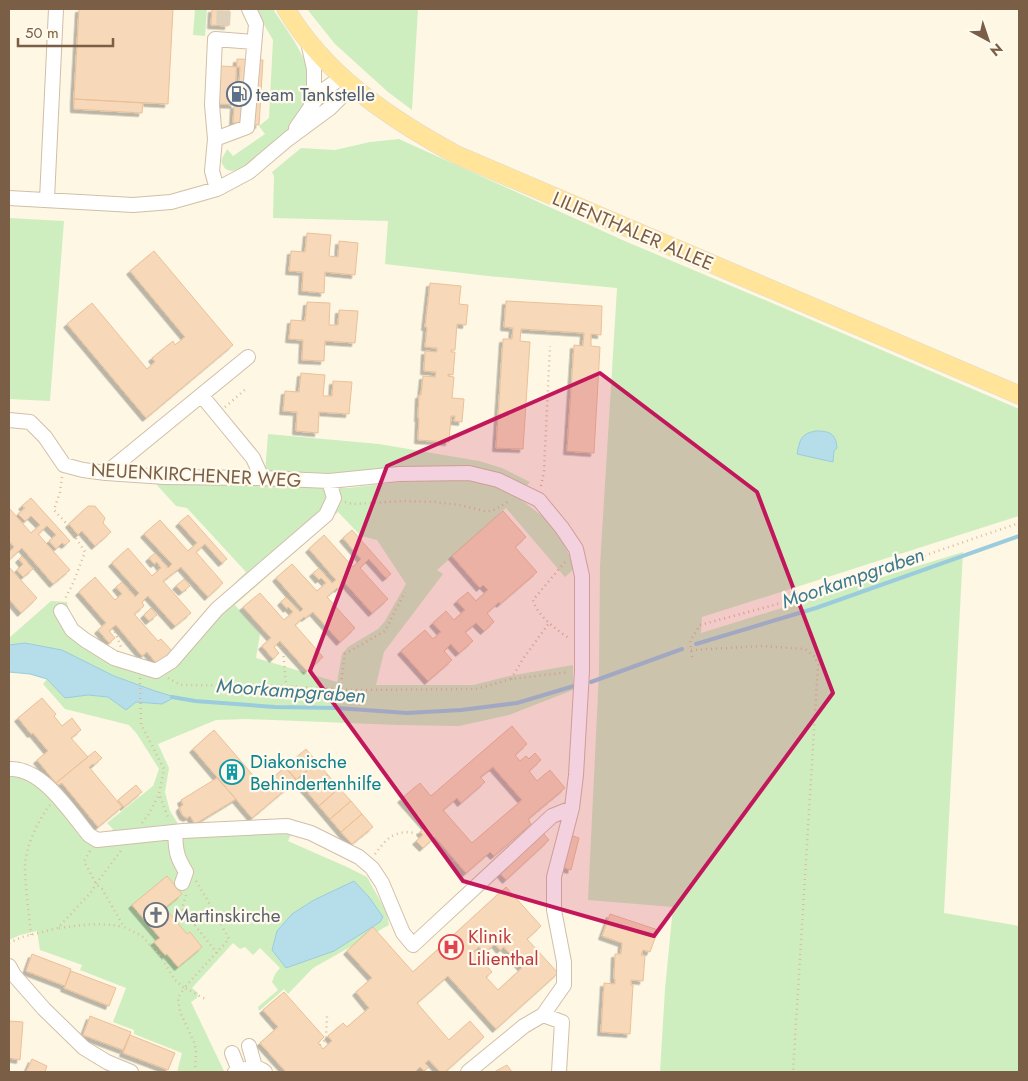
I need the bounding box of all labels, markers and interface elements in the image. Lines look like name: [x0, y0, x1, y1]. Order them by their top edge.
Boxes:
scale bar: [18, 15, 112, 47]
north arrow: [963, 15, 1013, 65]
text: 50 m: [25, 22, 59, 44]
text: N: [986, 39, 1007, 61]
fuel station icon: team Tankstelle: [226, 81, 252, 107]
place label: team Tankstelle: [256, 81, 375, 108]
street label: LILIENTHALER ALLEE: [548, 185, 718, 277]
street label: NEUENKIRCHENER WEG: [90, 456, 302, 494]
water label: Moorkampgraben: [778, 540, 928, 616]
water label: Moorkampgraben: [215, 671, 367, 711]
place label: Diakonische Behindertenhilfe: [250, 748, 381, 797]
building icon: Diakonische Behindertenhilfe: [219, 759, 245, 785]
church icon: Martinskirche: [143, 902, 169, 928]
place label: Martinskirche: [174, 902, 281, 929]
place label: Klinik Lilienthal: [468, 923, 539, 972]
hospital icon: Klinik Lilienthal: [438, 934, 464, 960]

